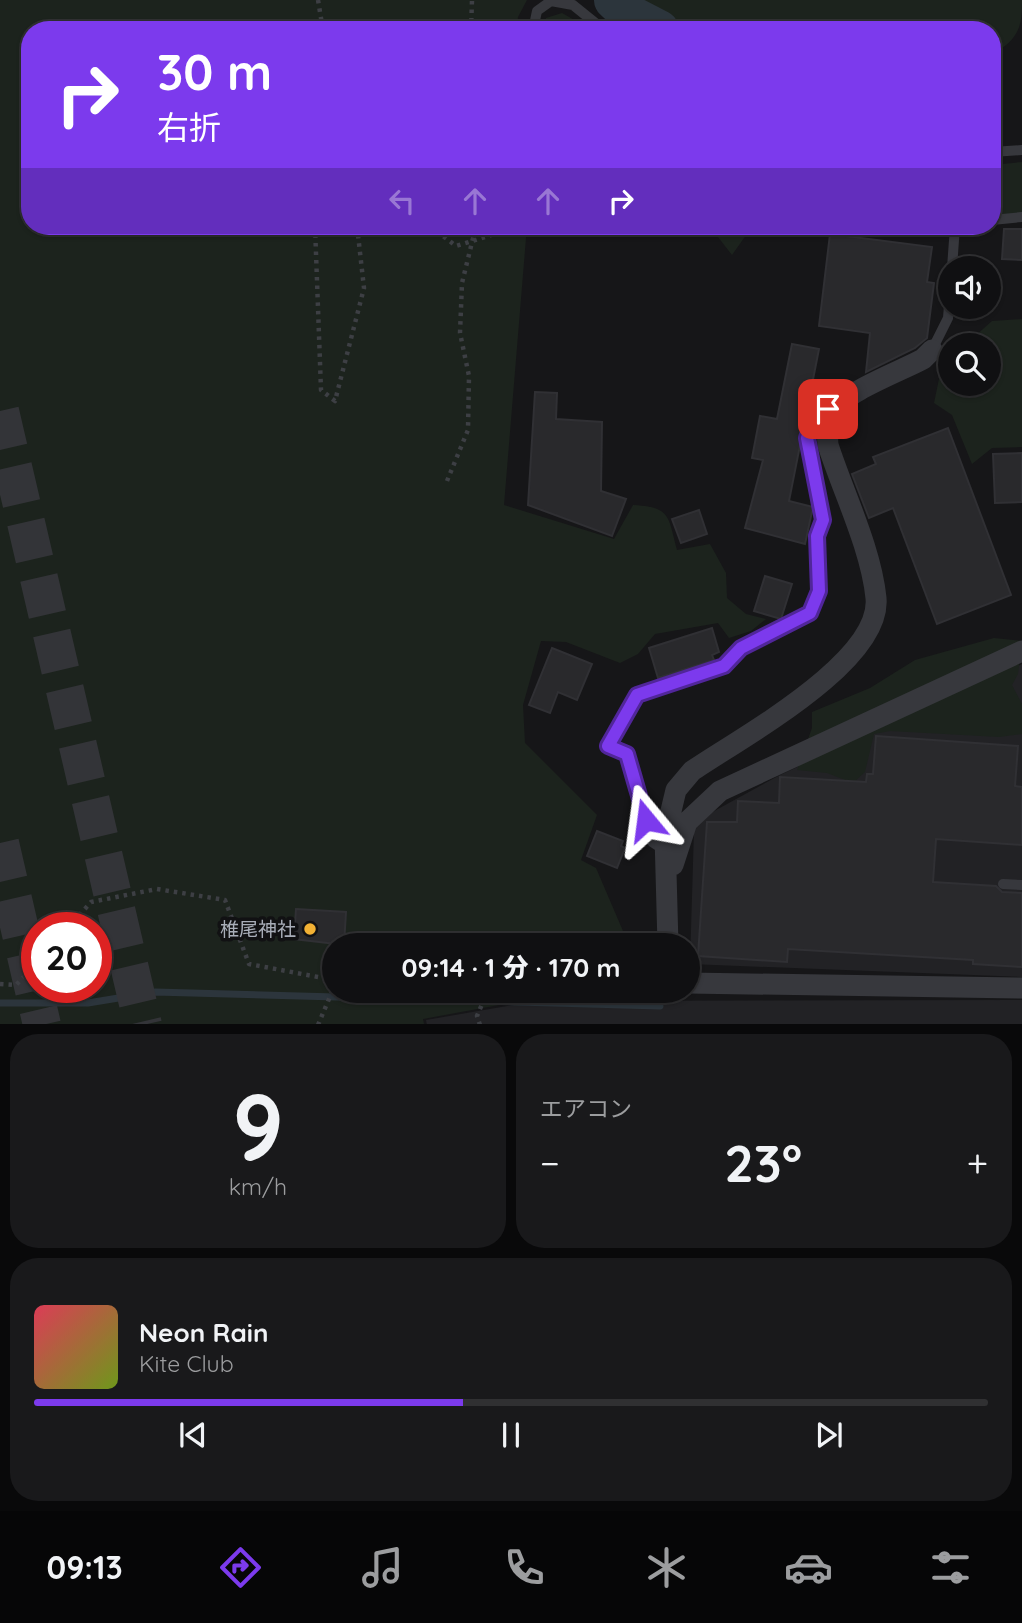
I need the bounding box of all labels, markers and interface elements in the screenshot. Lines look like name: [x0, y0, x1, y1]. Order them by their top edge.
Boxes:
text: 30 m: [157, 41, 272, 102]
icon: right: [42, 49, 133, 140]
text: 右折: [157, 107, 221, 147]
icon: left: [383, 182, 421, 220]
icon: ahead: [456, 182, 494, 220]
icon: ahead: [529, 182, 567, 220]
icon: right: [602, 182, 640, 220]
map controls: [938, 256, 1001, 396]
button: sound: [938, 256, 1001, 319]
button: search: [938, 333, 1001, 396]
pin: [798, 379, 858, 439]
icon: arrive: [809, 390, 847, 428]
position arrow: [609, 783, 683, 857]
speed limit sign: 20: [21, 912, 112, 1003]
place label: 椎尾神社: [220, 917, 296, 941]
marker: 椎尾神社: [302, 921, 318, 937]
text: 09:14 · 1 分 · 170 m: [402, 951, 620, 984]
text: 9: [232, 1069, 284, 1183]
text: エアコン: [540, 1094, 632, 1123]
text: 23°: [724, 1130, 802, 1195]
text: −: [540, 1139, 560, 1187]
text: +: [967, 1139, 988, 1187]
text: km/h: [229, 1172, 287, 1201]
text: Neon Rain: [139, 1316, 268, 1349]
text: Kite Club: [139, 1349, 234, 1378]
icon: previous: [174, 1416, 212, 1454]
icon: pause: [492, 1416, 530, 1454]
icon: next: [810, 1416, 848, 1454]
icon: directions: [216, 1543, 265, 1592]
icon: music: [358, 1543, 407, 1592]
icon: phone: [500, 1543, 549, 1592]
icon: climate: [642, 1543, 691, 1592]
icon: car: [784, 1543, 833, 1592]
icon: filters: [926, 1543, 975, 1592]
text: 09:13: [47, 1547, 123, 1587]

